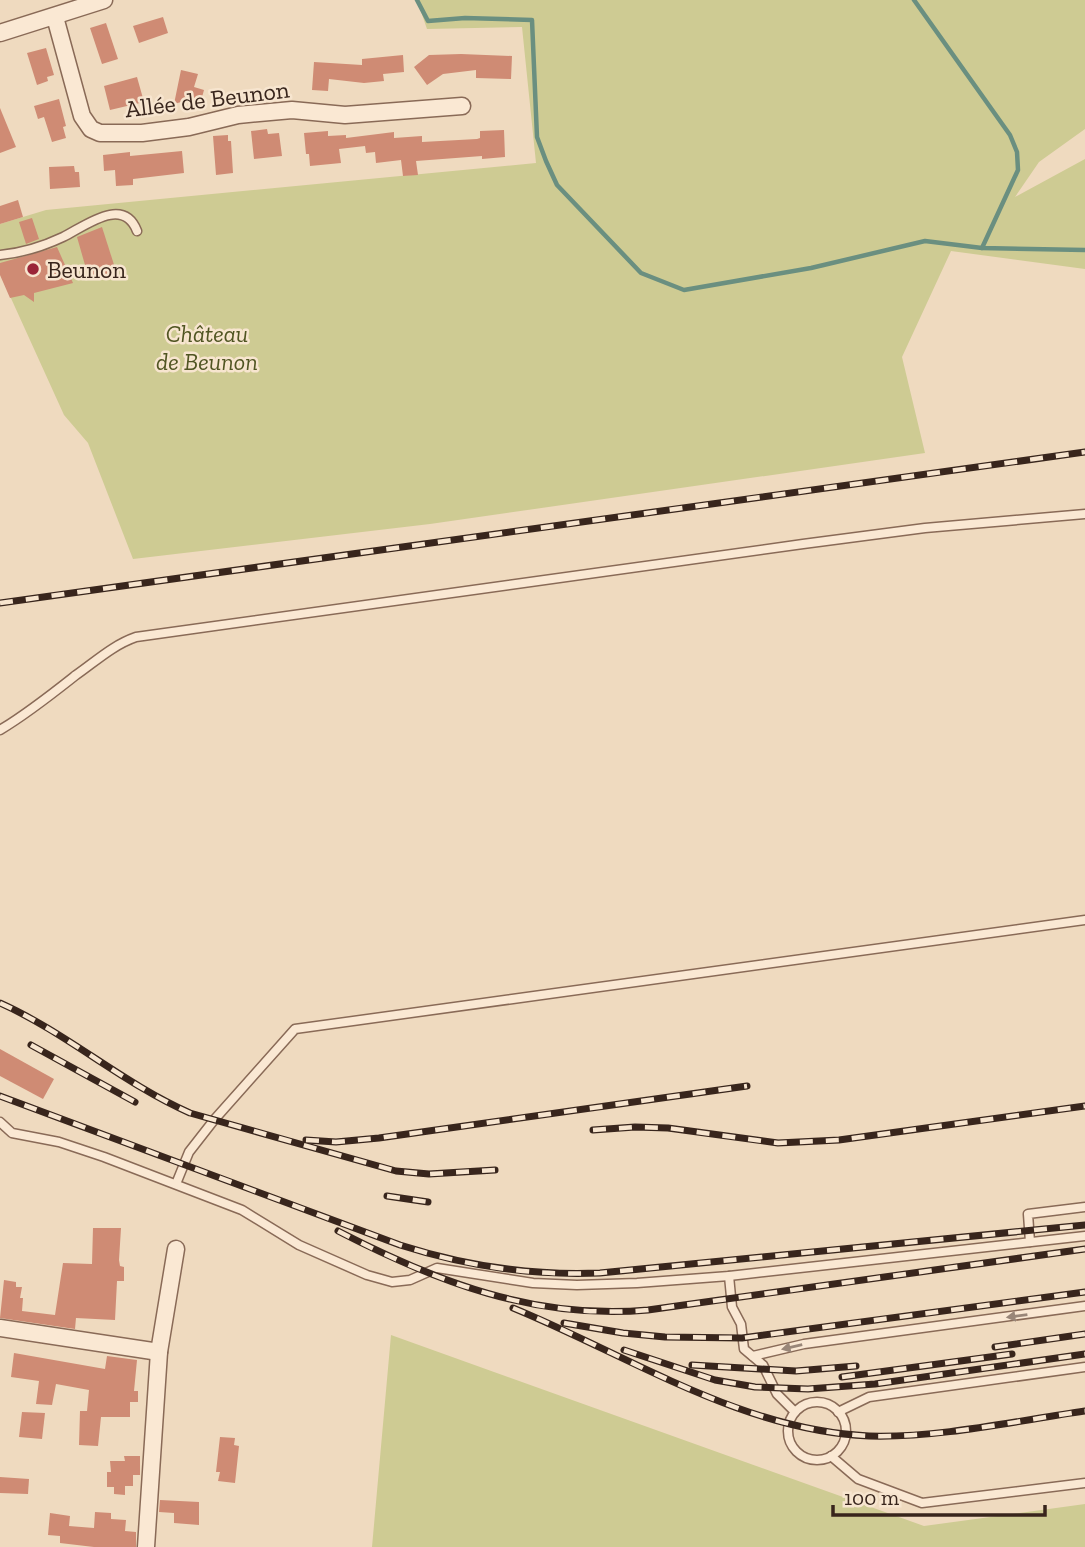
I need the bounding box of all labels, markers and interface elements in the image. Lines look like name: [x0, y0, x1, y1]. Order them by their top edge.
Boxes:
street label: Allée de Beunon: [123, 75, 291, 123]
place label: Beunon: [47, 255, 126, 284]
marker: Beunon: [25, 261, 41, 277]
park label: Château de Beunon: [156, 319, 258, 376]
one-way arrow: [1006, 1310, 1028, 1321]
one-way arrow: [781, 1342, 803, 1353]
scale bar: [833, 1474, 1045, 1518]
text: 100 m: [844, 1485, 899, 1510]

